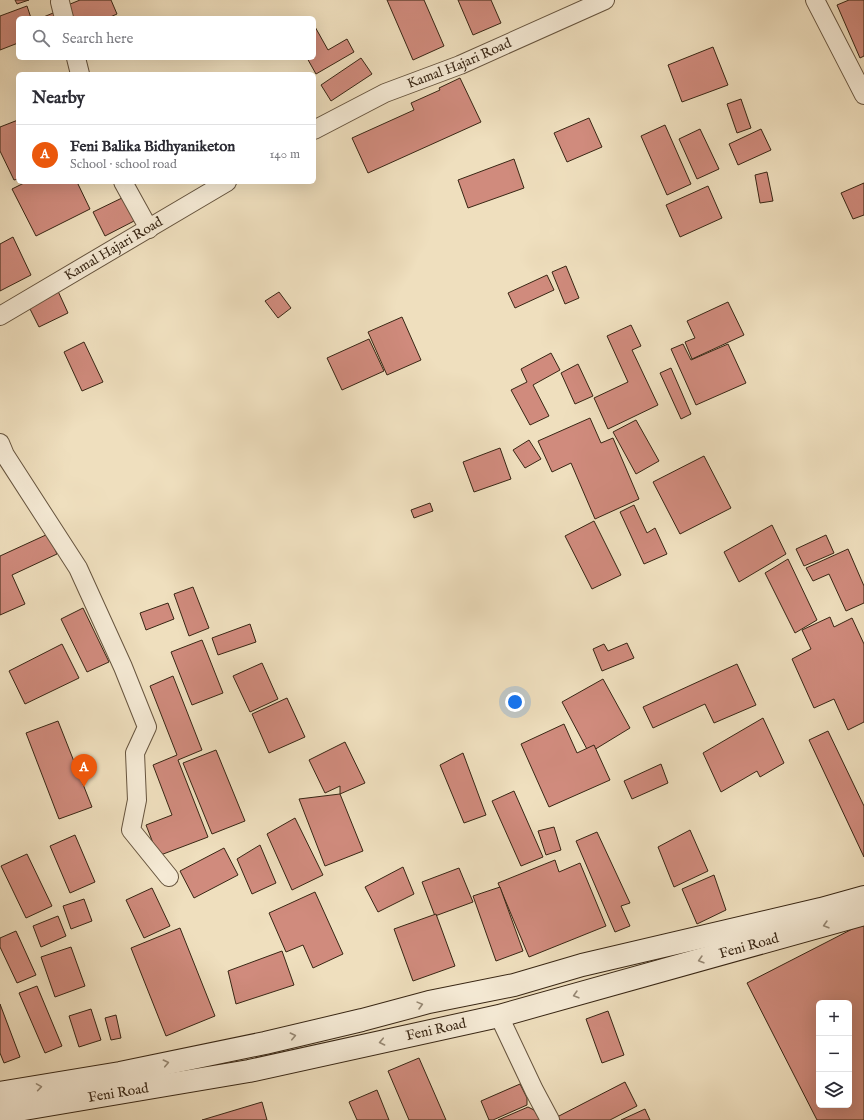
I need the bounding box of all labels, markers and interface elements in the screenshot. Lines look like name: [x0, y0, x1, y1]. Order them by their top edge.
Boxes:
search box: [16, 16, 316, 60]
icon: search: [30, 27, 52, 49]
text: Search here: [62, 29, 133, 48]
street label: Kamal Hajari Road: [405, 34, 515, 93]
text: Nearby: [32, 88, 85, 109]
text: Feni Balika Bidhyaniketon: [70, 137, 235, 156]
text: A: [41, 146, 49, 163]
text: 140 m: [270, 146, 300, 163]
text: School · school road: [70, 156, 177, 173]
street label: Kamal Hajari Road: [61, 213, 167, 285]
your location: [505, 692, 525, 712]
pin: A: [71, 754, 97, 787]
one-way arrow: [823, 920, 830, 928]
street label: Feni Road: [717, 929, 781, 963]
one-way arrow: [698, 955, 705, 964]
one-way arrow: [573, 990, 580, 999]
map controls: [816, 1000, 852, 1108]
button: +: [816, 1000, 852, 1036]
one-way arrow: [416, 1001, 423, 1010]
street label: Feni Road: [404, 1014, 468, 1045]
one-way arrow: [290, 1033, 297, 1041]
button: −: [816, 1036, 852, 1072]
one-way arrow: [379, 1038, 385, 1046]
one-way arrow: [163, 1060, 170, 1068]
button: layers: [816, 1072, 852, 1108]
street label: Feni Road: [87, 1079, 151, 1107]
one-way arrow: [35, 1083, 42, 1091]

